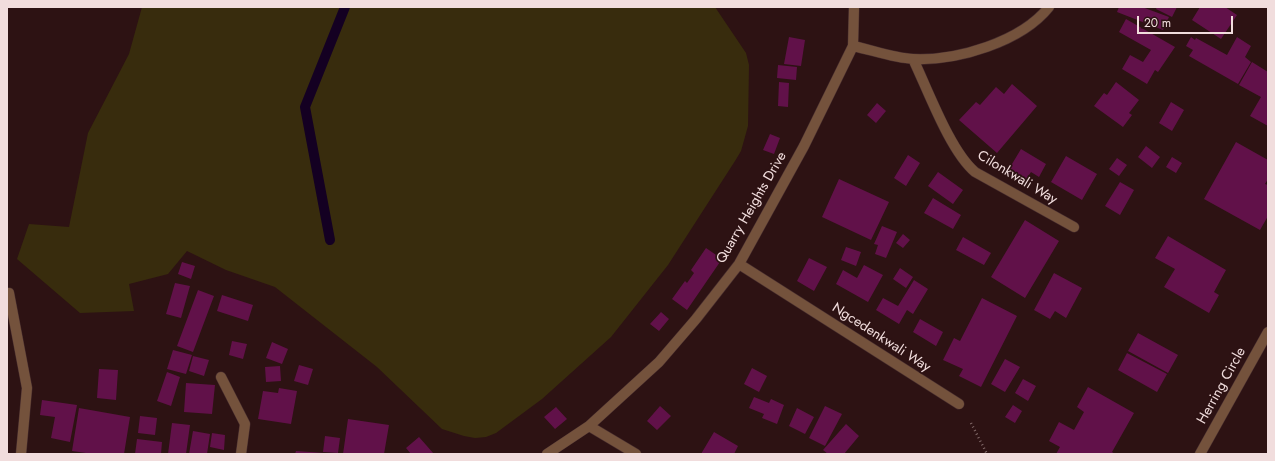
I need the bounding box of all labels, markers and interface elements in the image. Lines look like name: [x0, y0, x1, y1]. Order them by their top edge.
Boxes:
scale bar: [1139, 8, 1235, 34]
text: 20 m: [1144, 14, 1171, 32]
street label: Cilonkwali Way: [974, 148, 1060, 208]
street label: Quarry Heights Drive: [713, 149, 791, 267]
street label: Ngcedenkwali Way: [829, 300, 933, 376]
street label: Herring Circle: [1194, 345, 1250, 427]

